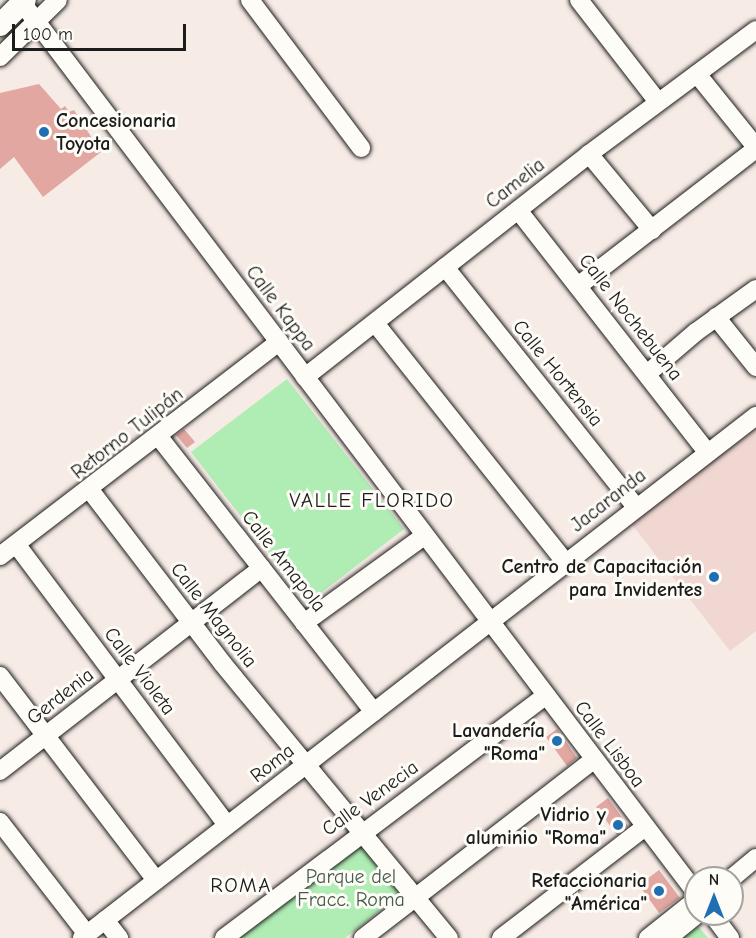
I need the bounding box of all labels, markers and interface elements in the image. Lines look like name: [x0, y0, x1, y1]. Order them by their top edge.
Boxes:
scale bar: [15, 12, 189, 50]
text: 100 m: [23, 24, 73, 45]
place label: Concesionaria Toyota: [56, 108, 176, 155]
marker: Concesionaria Toyota: [37, 125, 51, 139]
street label: Camelia: [481, 152, 549, 214]
street label: Calle Nochebuena: [574, 249, 688, 385]
street label: Calle Kappa: [241, 260, 321, 356]
street label: Calle Hortensia: [508, 315, 608, 431]
street label: Retorno Tulipán: [66, 382, 188, 484]
street label: Jacaranda: [565, 463, 651, 537]
district label: VALLE FLORIDO: [289, 487, 455, 513]
street label: Calle Amapola: [237, 505, 331, 617]
place label: Centro de Capacitación para Invidentes: [501, 554, 702, 601]
street label: Calle Magnolia: [166, 558, 262, 672]
marker: Centro de Capacitación para Invidentes: [707, 570, 721, 584]
street label: Calle Violeta: [99, 622, 181, 720]
street label: Gerdenia: [22, 662, 98, 730]
street label: Calle Lisboa: [570, 696, 650, 792]
place label: Lavandería "Roma": [452, 718, 545, 765]
marker: Lavandería "Roma": [550, 734, 564, 748]
street label: Roma: [245, 738, 299, 788]
street label: Calle Venecia: [317, 755, 423, 841]
place label: Vidrio y aluminio "Roma": [466, 802, 606, 849]
marker: Vidrio y aluminio "Roma": [611, 818, 625, 832]
park label: Parque del Fracc. Roma: [297, 865, 405, 912]
north arrow: [684, 866, 744, 926]
place label: Refaccionaria "América": [531, 868, 647, 915]
text: N: [709, 871, 719, 889]
district label: ROMA: [210, 872, 272, 898]
marker: Refaccionaria "América": [652, 884, 666, 898]

